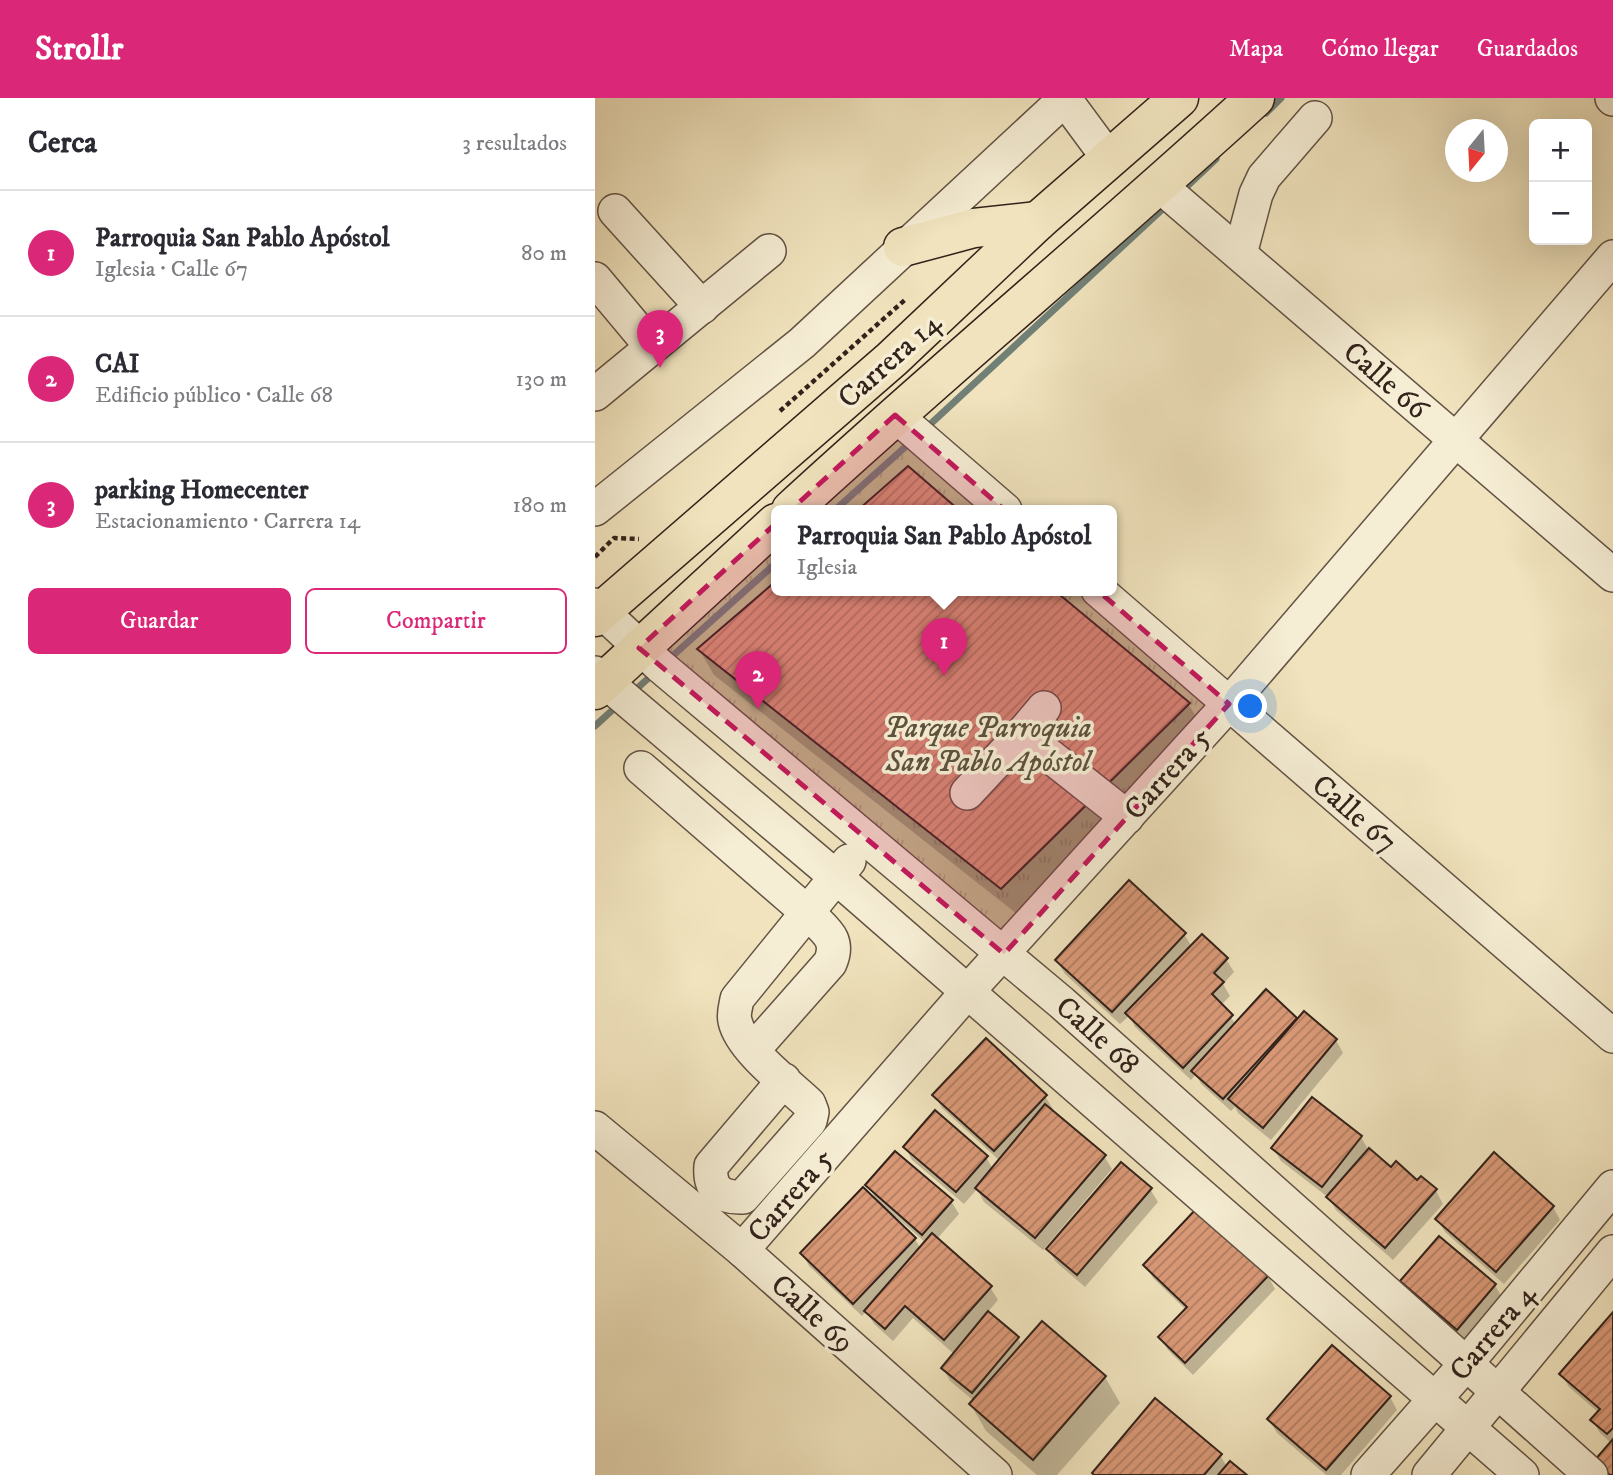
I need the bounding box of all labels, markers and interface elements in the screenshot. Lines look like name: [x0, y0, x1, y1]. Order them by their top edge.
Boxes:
text: Strollr: [35, 29, 123, 70]
text: Mapa: [1229, 34, 1283, 64]
text: Cómo llegar: [1321, 34, 1439, 64]
text: Guardados: [1477, 34, 1578, 64]
north arrow: [1445, 119, 1508, 182]
map controls: [1529, 119, 1592, 245]
button: +: [1529, 119, 1592, 182]
text: Cerca: [28, 125, 97, 162]
text: 3 resultados: [462, 129, 567, 158]
button: −: [1529, 182, 1592, 245]
text: Parroquia San Pablo Apóstol: [95, 222, 389, 255]
text: 1: [47, 239, 55, 268]
text: 80 m: [521, 239, 567, 268]
text: Iglesia · Calle 67: [95, 255, 248, 284]
street label: Carrera 14: [831, 305, 950, 417]
pin: 3: [637, 310, 683, 368]
street label: Calle 66: [1335, 334, 1436, 429]
text: CAI: [95, 348, 140, 381]
text: 2: [45, 365, 57, 394]
text: 130 m: [515, 365, 567, 394]
text: Edificio público · Calle 68: [95, 381, 333, 410]
text: parking Homecenter: [95, 474, 309, 507]
text: 3: [47, 491, 55, 520]
text: 180 m: [512, 491, 567, 520]
popup: [771, 505, 1117, 596]
text: Estacionamiento · Carrera 14: [95, 507, 360, 536]
text: Parroquia San Pablo Apóstol: [797, 520, 1091, 553]
text: Iglesia: [797, 553, 857, 582]
button: Guardar: [28, 588, 291, 654]
button: Compartir: [305, 588, 567, 654]
pin: 1: [921, 618, 967, 676]
pin: 2: [735, 651, 781, 709]
your location: [1233, 689, 1267, 723]
park label: Parque Parroquia San Pablo Apóstol: [884, 710, 1094, 781]
street label: Carrera 5: [1117, 720, 1220, 828]
street label: Calle 67: [1304, 767, 1404, 861]
street label: Calle 68: [1047, 989, 1147, 1083]
street label: Carrera 5: [740, 1141, 842, 1251]
street label: Calle 69: [762, 1267, 862, 1361]
street label: Carrera 4: [1442, 1276, 1545, 1389]

